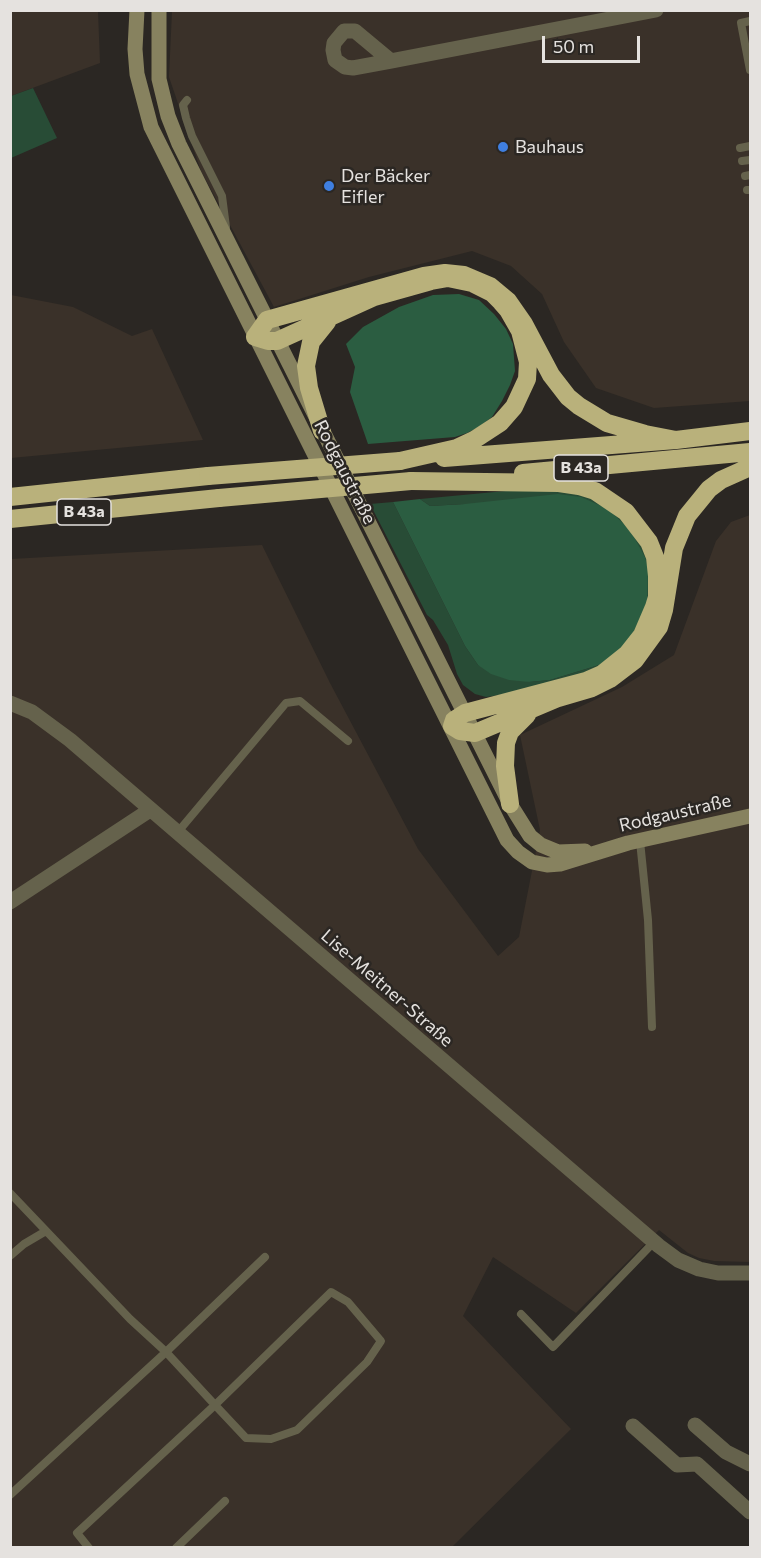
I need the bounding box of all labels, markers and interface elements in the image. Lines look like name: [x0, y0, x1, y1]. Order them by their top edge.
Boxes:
scale bar: [545, 24, 642, 62]
text: 50 m: [553, 35, 594, 57]
place label: Bauhaus: [515, 136, 584, 158]
marker: Bauhaus: [496, 140, 510, 154]
place label: Der Bäcker Eifler: [341, 165, 430, 207]
marker: Der Bäcker Eifler: [322, 179, 336, 193]
street label: Rodgaustraße: [309, 416, 381, 528]
road number: B 43a: [554, 455, 608, 481]
road number: B 43a: [57, 499, 111, 525]
street label: Rodgaustraße: [617, 790, 733, 836]
street label: Lise-Meitner-Straße: [317, 925, 457, 1051]

